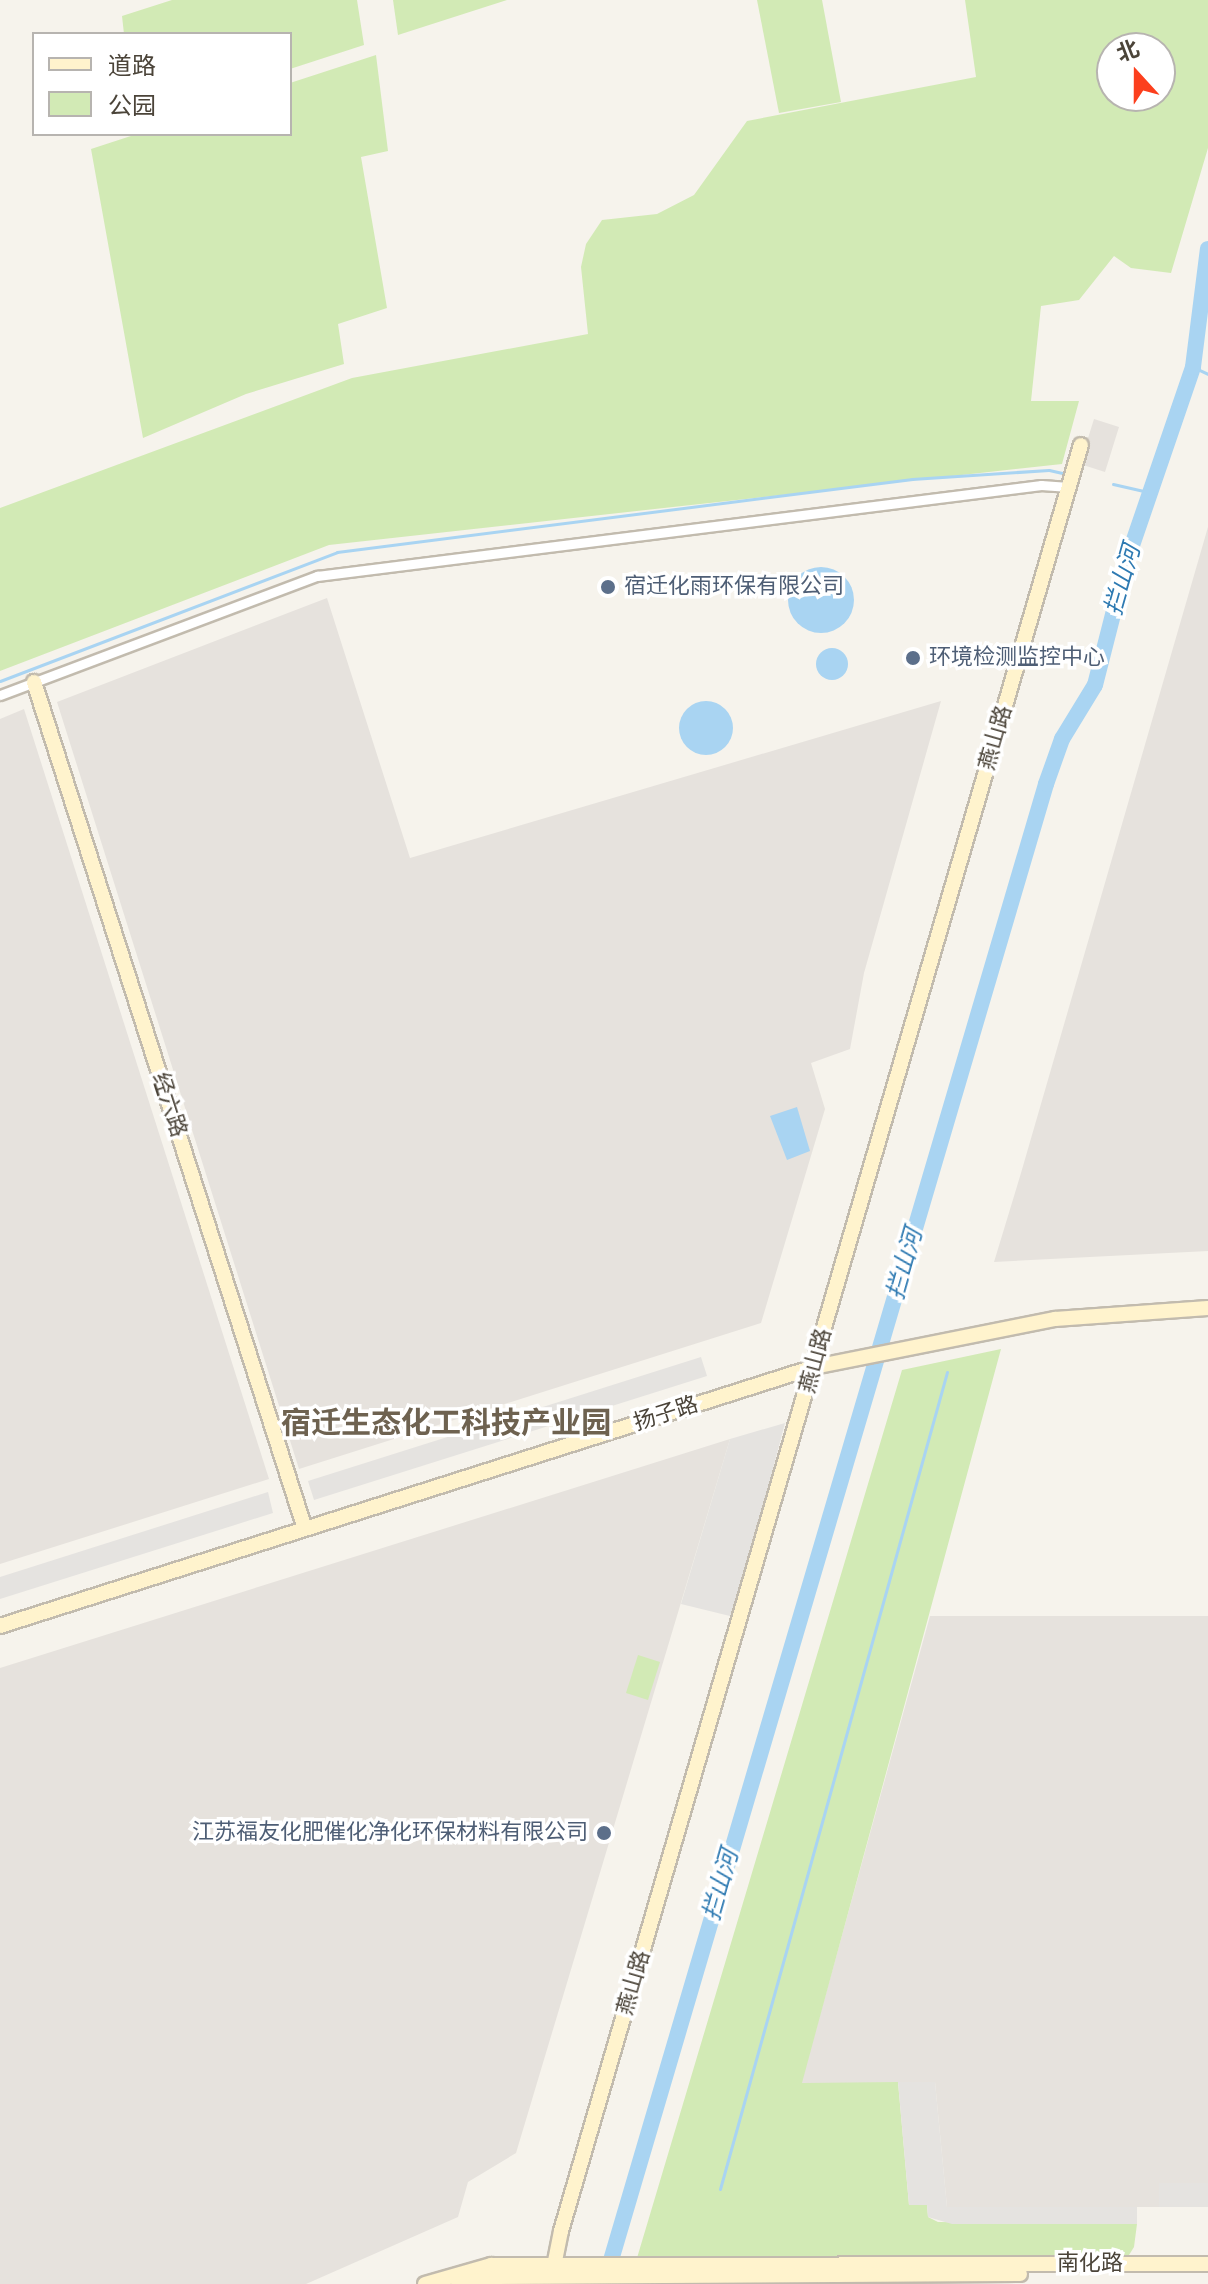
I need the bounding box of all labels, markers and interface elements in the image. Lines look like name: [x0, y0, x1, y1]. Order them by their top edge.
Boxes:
legend: [32, 32, 292, 136]
north arrow: [1096, 32, 1176, 112]
text: 北: [1112, 34, 1144, 69]
text: 道路: [108, 50, 156, 82]
text: 公园: [108, 90, 156, 122]
water label: 拦山河: [1099, 541, 1147, 619]
place label: 宿迁化雨环保有限公司: [624, 574, 844, 600]
marker: 宿迁化雨环保有限公司: [599, 578, 617, 596]
place label: 环境检测监控中心: [929, 645, 1105, 671]
marker: 环境检测监控中心: [904, 649, 922, 667]
street label: 燕山路: [974, 703, 1018, 773]
street label: 经六路: [146, 1070, 192, 1140]
water label: 拦山河: [881, 1225, 929, 1303]
street label: 燕山路: [795, 1326, 837, 1396]
street label: 扬子路: [631, 1391, 701, 1437]
district label: 宿迁生态化工科技产业园: [281, 1406, 611, 1442]
place label: 江苏福友化肥催化净化环保材料有限公司: [192, 1820, 588, 1846]
marker: 江苏福友化肥催化净化环保材料有限公司: [595, 1824, 613, 1842]
water label: 拦山河: [697, 1846, 745, 1924]
street label: 燕山路: [612, 1948, 656, 2018]
street label: 南化路: [1057, 2251, 1123, 2277]

